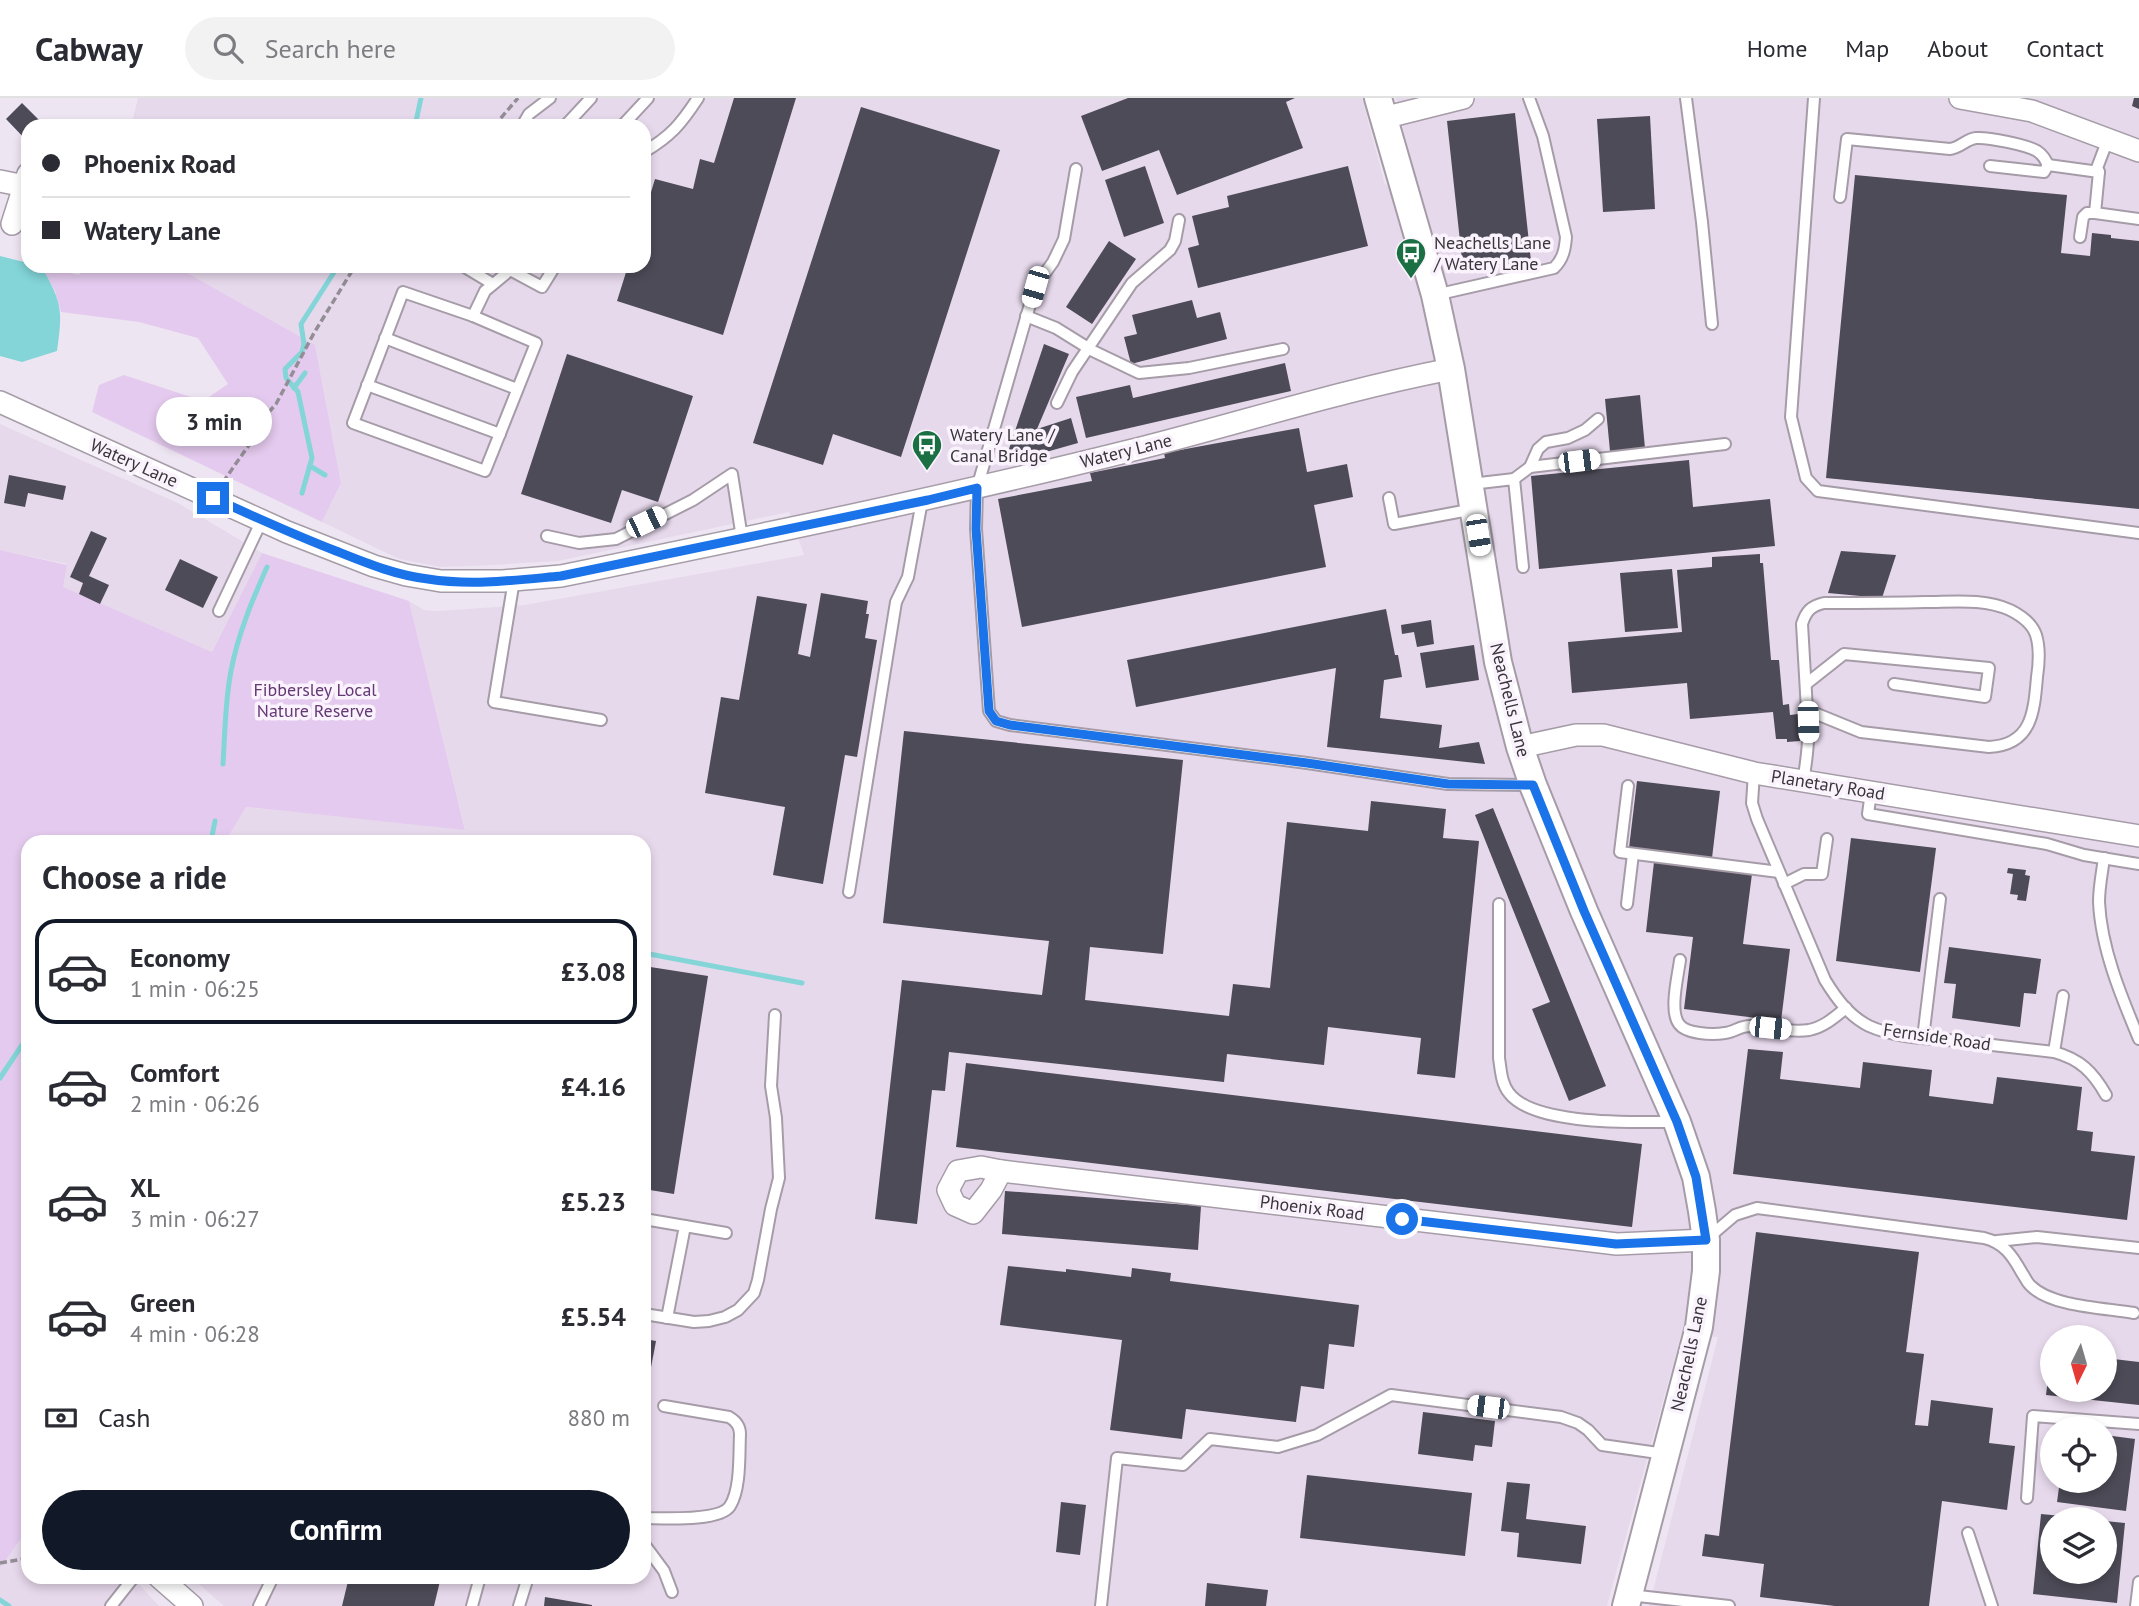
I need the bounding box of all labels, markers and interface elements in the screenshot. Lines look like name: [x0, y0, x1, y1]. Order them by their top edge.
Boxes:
search box: [185, 17, 675, 80]
text: Cabway: [35, 27, 143, 70]
icon: search: [209, 29, 247, 67]
text: Search here: [265, 32, 396, 65]
text: Home: [1747, 33, 1807, 64]
text: Map: [1845, 33, 1889, 64]
text: About: [1927, 33, 1988, 64]
text: Contact: [2026, 33, 2104, 64]
text: Phoenix Road: [84, 147, 236, 180]
text: Watery Lane: [84, 214, 221, 247]
place label: Neachells Lane / Watery Lane: [1433, 231, 1551, 275]
bus stop icon: Neachells Lane / Watery Lane: [1394, 236, 1428, 280]
car: [1020, 264, 1051, 310]
callout: 3 min: [155, 396, 271, 446]
text: 3 min: [186, 407, 242, 436]
place label: Watery Lane / Canal Bridge: [950, 423, 1056, 467]
bus stop icon: Watery Lane / Canal Bridge: [910, 428, 944, 472]
street label: Watery Lane: [1078, 428, 1174, 473]
street label: Watery Lane: [87, 433, 182, 492]
car: [1557, 448, 1602, 474]
route end: [197, 482, 229, 514]
car: [623, 503, 670, 541]
car: [1465, 513, 1492, 557]
street label: Neachells Lane: [1485, 640, 1536, 759]
park label: Fibbersley Local Nature Reserve: [253, 678, 377, 722]
car: [1797, 701, 1820, 743]
street label: Planetary Road: [1769, 764, 1887, 805]
text: Choose a ride: [42, 856, 227, 898]
icon: car: [46, 940, 109, 1003]
text: Economy: [130, 941, 230, 974]
text: £3.08: [561, 955, 626, 988]
text: 1 min · 06:25: [130, 974, 260, 1003]
car: [1749, 1015, 1792, 1041]
street label: Fernside Road: [1882, 1018, 1992, 1055]
icon: car: [46, 1055, 109, 1118]
text: Comfort: [130, 1056, 220, 1089]
text: £4.16: [561, 1070, 626, 1103]
text: 2 min · 06:26: [130, 1089, 260, 1118]
icon: car: [46, 1170, 109, 1233]
text: XL: [130, 1171, 160, 1204]
text: £5.23: [561, 1185, 626, 1218]
street label: Phoenix Road: [1259, 1190, 1366, 1225]
route start: [1386, 1203, 1418, 1235]
text: 3 min · 06:27: [130, 1204, 260, 1233]
icon: car: [46, 1285, 109, 1348]
text: Green: [130, 1286, 195, 1319]
street label: Neachells Lane: [1665, 1294, 1712, 1414]
text: £5.54: [561, 1300, 626, 1333]
text: 4 min · 06:28: [130, 1319, 260, 1348]
north arrow: [2040, 1325, 2118, 1402]
map controls: [2040, 1325, 2117, 1584]
car: [1466, 1394, 1511, 1420]
icon: cash: [42, 1399, 80, 1437]
text: Cash: [98, 1401, 150, 1434]
text: 880 m: [568, 1403, 630, 1432]
button: locate: [2040, 1416, 2117, 1493]
button: Confirm: [42, 1490, 630, 1570]
button: layers: [2040, 1507, 2117, 1584]

